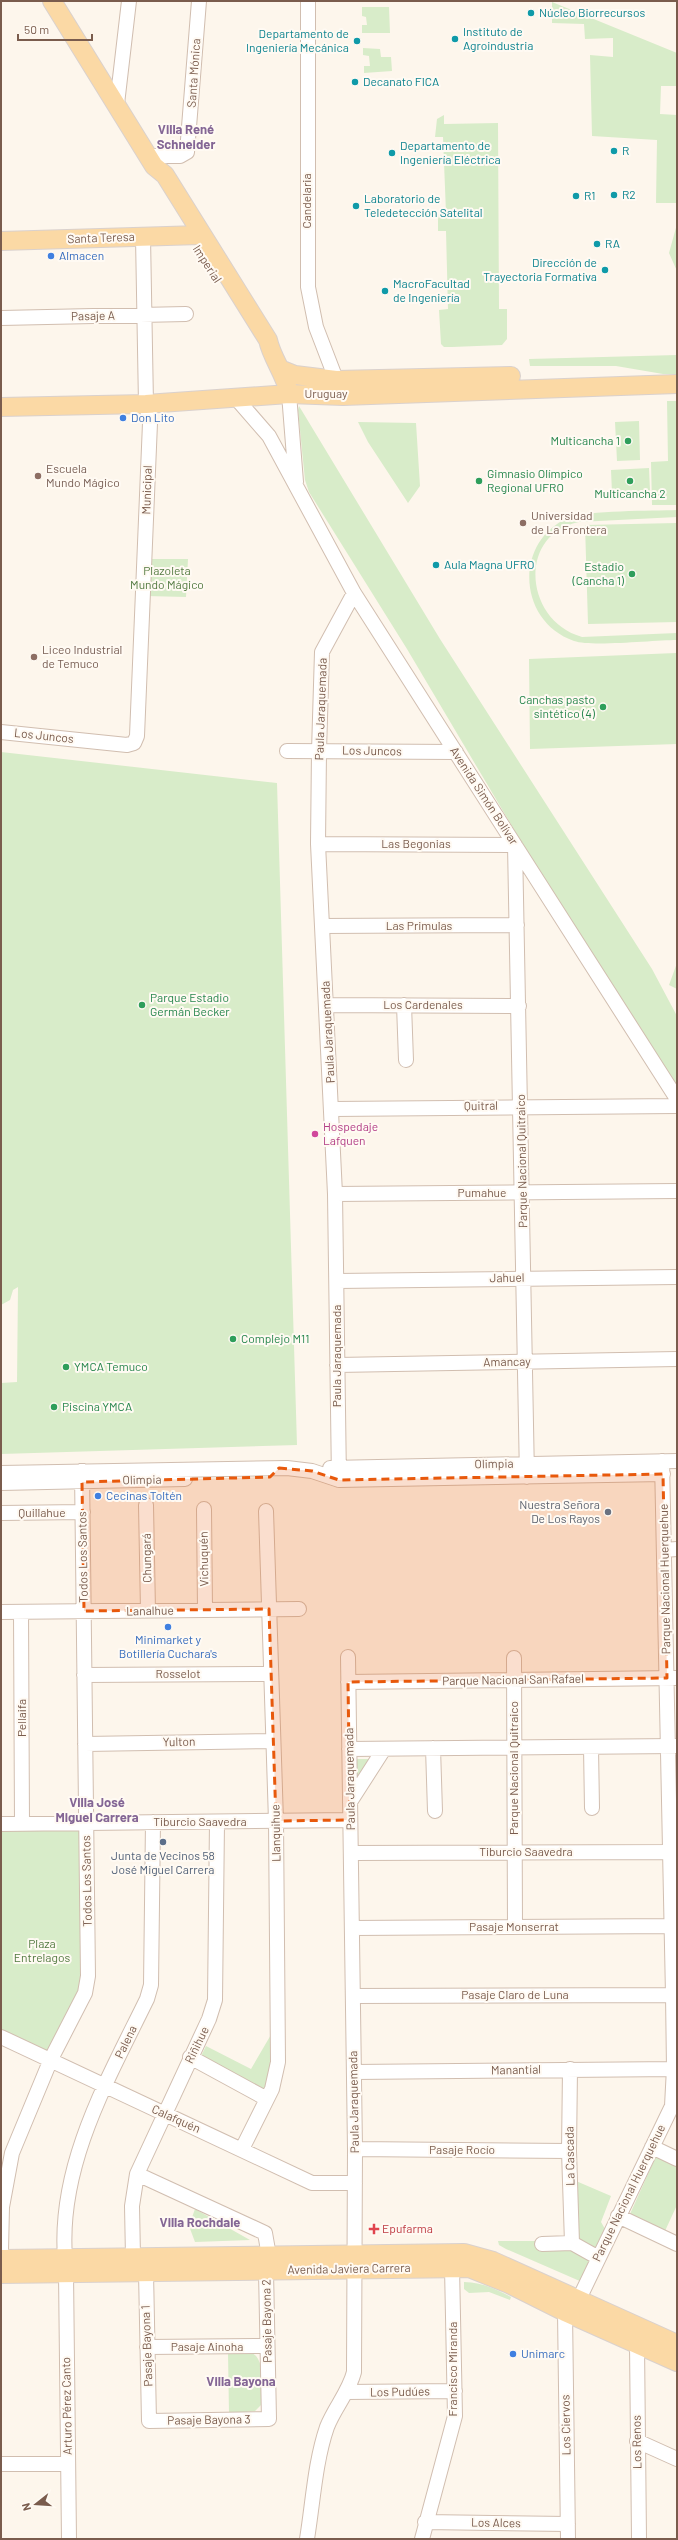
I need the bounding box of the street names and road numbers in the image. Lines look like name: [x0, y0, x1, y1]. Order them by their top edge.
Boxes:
street label: Santa Mónica: [184, 38, 202, 108]
street label: Candelaria: [299, 173, 313, 229]
street label: Santa Teresa: [67, 229, 135, 245]
street label: Imperial: [190, 242, 225, 285]
street label: Pasaje A: [71, 308, 115, 322]
street label: Uruguay: [304, 386, 348, 400]
street label: Municipal: [138, 465, 154, 515]
street label: Paula Jaraquemada: [311, 657, 329, 761]
street label: Los Juncos: [14, 725, 75, 745]
street label: Los Juncos: [342, 742, 402, 758]
street label: Avenida Simón Bolívar: [448, 744, 522, 848]
street label: Las Begonias: [381, 836, 451, 850]
street label: Las Primulas: [386, 918, 453, 932]
street label: Paula Jaraquemada: [317, 980, 337, 1084]
street label: Los Cardenales: [383, 997, 463, 1011]
street label: Parque Nacional Quitraico: [513, 1094, 529, 1228]
street label: Quitral: [464, 1098, 498, 1112]
street label: Pumahue: [458, 1185, 506, 1199]
street label: Jahuel: [489, 1270, 525, 1284]
street label: Paula Jaraquemada: [329, 1305, 343, 1407]
street label: Amancay: [483, 1354, 531, 1368]
street label: Olimpia: [474, 1456, 514, 1470]
street label: Olimpia: [122, 1472, 162, 1486]
street label: Parque Nacional Huerquehue: [656, 1504, 672, 1655]
street label: Quillahue: [18, 1505, 66, 1519]
street label: Todos Los Santos: [74, 1511, 90, 1603]
street label: Vichuquén: [196, 1531, 210, 1587]
street label: Chungará: [139, 1533, 153, 1583]
street label: Lanalhue: [126, 1603, 174, 1617]
street label: Rosselot: [155, 1666, 201, 1680]
street label: Parque Nacional San Rafael: [442, 1671, 584, 1687]
street label: Pellaifa: [14, 1699, 28, 1737]
street label: Parque Nacional Quitraico: [506, 1701, 520, 1835]
street label: Paula Jaraquemada: [341, 1728, 357, 1830]
street label: Yulton: [162, 1734, 196, 1748]
street label: Llanquihue: [267, 1804, 283, 1862]
street label: Tiburcio Saavedra: [153, 1814, 247, 1828]
street label: Todos Los Santos: [78, 1835, 94, 1927]
street label: Tiburcio Saavedra: [479, 1844, 573, 1858]
street label: Pasaje Monserrat: [469, 1919, 559, 1933]
street label: Pasaje Claro de Luna: [461, 1987, 569, 2001]
street label: Palena: [111, 2023, 139, 2060]
street label: Riñihue: [181, 2024, 211, 2065]
street label: Paula Jaraquemada: [345, 2051, 361, 2153]
street label: Manantial: [491, 2062, 541, 2076]
street label: Calafquén: [150, 2101, 203, 2135]
street label: Parque Nacional Huerquehue: [589, 2122, 667, 2263]
street label: La Cascada: [561, 2126, 577, 2186]
street label: Pasaje Rocío: [429, 2142, 495, 2156]
street label: Avenida Javiera Carrera: [287, 2260, 411, 2276]
street label: Pasaje Bayona 2: [258, 2279, 274, 2363]
street label: Pasaje Bayona 1: [138, 2305, 154, 2387]
street label: Francisco Miranda: [445, 2322, 459, 2416]
street label: Pasaje Ainoha: [171, 2339, 243, 2353]
street label: Arturo Pérez Canto: [58, 2357, 74, 2455]
street label: Los Pudúes: [370, 2383, 430, 2399]
street label: Los Ciervos: [557, 2394, 573, 2456]
street label: Pasaje Bayona 3: [167, 2411, 251, 2427]
street label: Los Renos: [629, 2415, 643, 2469]
street label: Los Alces: [471, 2515, 521, 2529]

